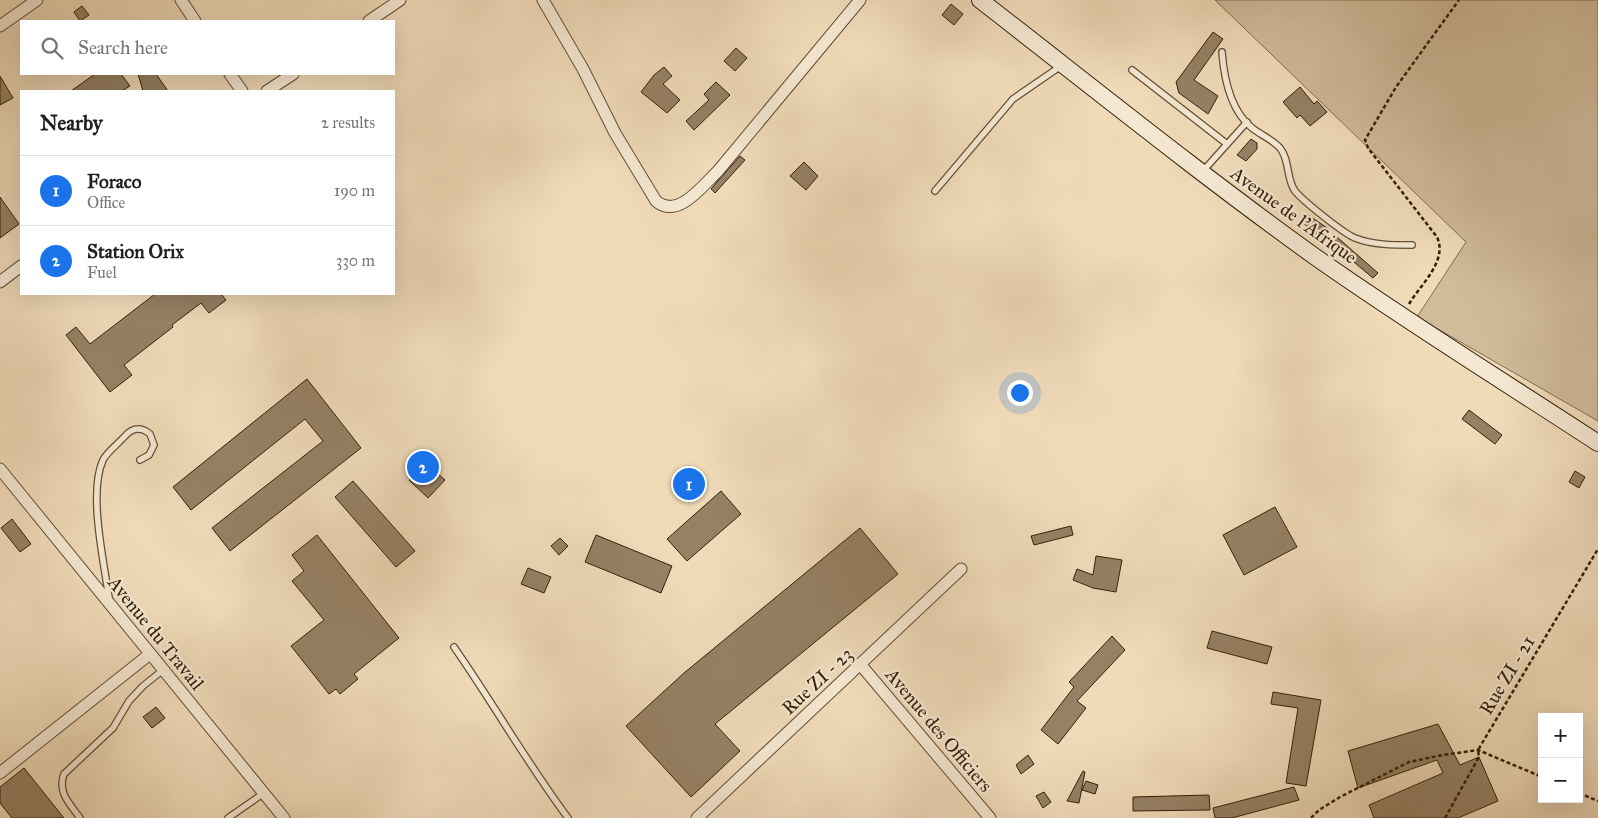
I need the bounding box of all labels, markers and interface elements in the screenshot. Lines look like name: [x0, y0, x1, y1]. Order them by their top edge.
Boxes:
search box: [20, 20, 395, 75]
icon: search: [38, 34, 66, 62]
text: Search here: [78, 36, 168, 59]
text: Nearby: [40, 110, 103, 136]
text: 2 results: [321, 113, 375, 132]
street label: Avenue de l'Afrique: [1225, 161, 1362, 269]
text: Foraco: [87, 170, 142, 193]
text: 1: [53, 181, 59, 200]
text: 190 m: [334, 181, 375, 200]
text: Office: [87, 193, 125, 212]
text: Station Orix: [87, 240, 184, 263]
text: 2: [52, 251, 60, 270]
text: 330 m: [336, 251, 375, 270]
text: Fuel: [87, 263, 117, 282]
your location: [1007, 380, 1033, 406]
pin: 2: [407, 448, 439, 486]
pin: 1: [673, 465, 705, 503]
street label: Avenue du Travail: [102, 571, 209, 695]
street label: Rue ZI - 21: [1474, 631, 1540, 719]
street label: Rue ZI - 23: [777, 642, 857, 720]
street label: Avenue des Officiers: [880, 663, 997, 797]
map controls: [1538, 713, 1583, 803]
button: +: [1538, 713, 1583, 758]
button: −: [1538, 758, 1583, 803]

